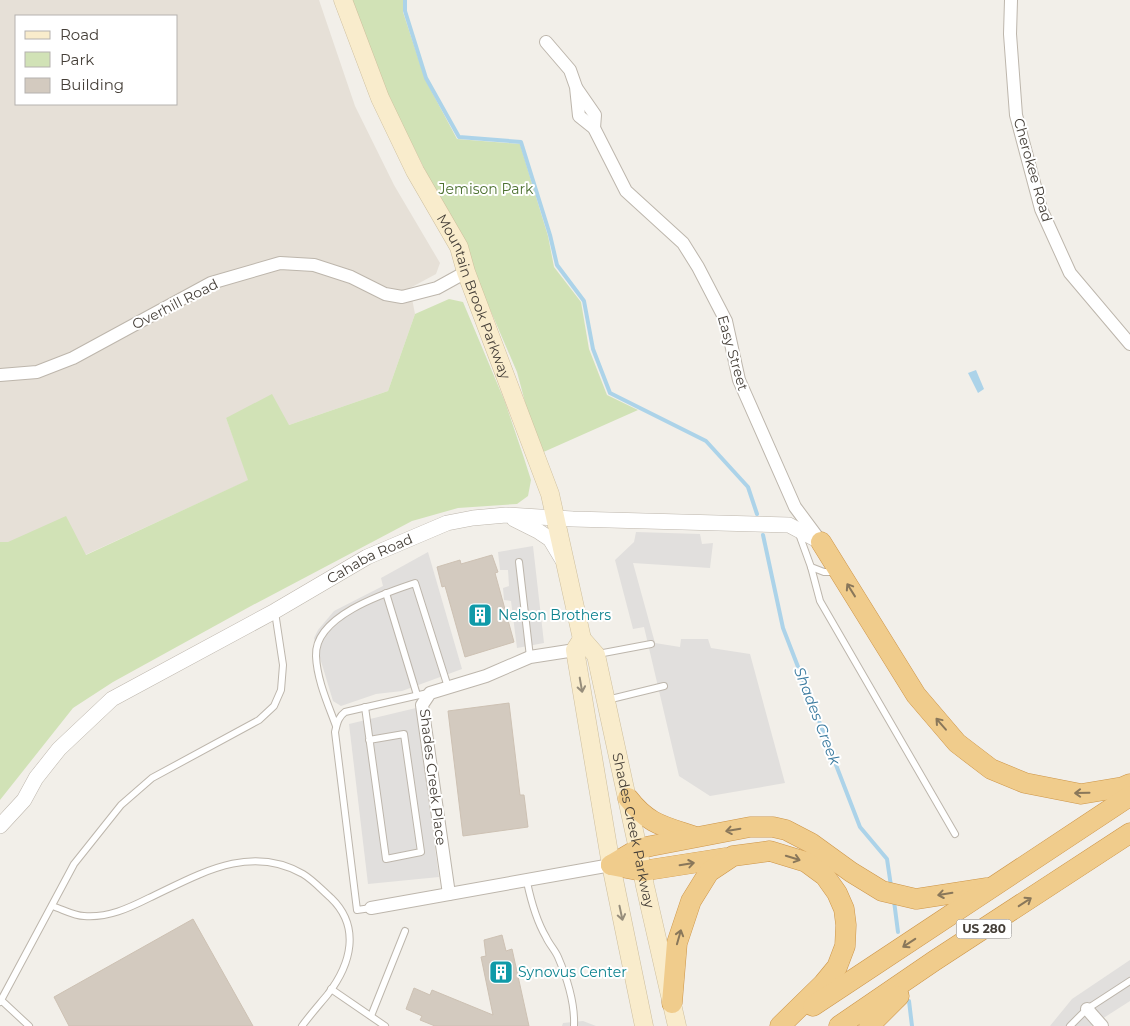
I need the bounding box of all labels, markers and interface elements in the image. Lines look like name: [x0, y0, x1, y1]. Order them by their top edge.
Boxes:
legend: [15, 15, 178, 105]
text: Road: [60, 25, 99, 44]
text: Park: [60, 50, 94, 69]
text: Building: [60, 75, 124, 94]
street label: Cherokee Road: [1010, 116, 1056, 224]
park label: Jemison Park: [438, 180, 534, 198]
street label: Mountain Brook Parkway: [433, 211, 515, 382]
street label: Overhill Road: [129, 275, 221, 333]
street label: Easy Street: [714, 313, 752, 393]
street label: Cahaba Road: [324, 530, 415, 588]
one-way arrow: [845, 583, 855, 597]
building icon: Nelson Brothers: [467, 602, 493, 628]
place label: Nelson Brothers: [498, 606, 611, 624]
water label: Shades Creek: [790, 664, 845, 769]
one-way arrow: [576, 676, 586, 692]
street label: Shades Creek Place: [416, 708, 450, 846]
one-way arrow: [935, 718, 947, 731]
street label: Shades Creek Parkway: [608, 751, 659, 910]
one-way arrow: [1075, 788, 1091, 797]
one-way arrow: [726, 826, 742, 836]
one-way arrow: [785, 853, 801, 863]
one-way arrow: [679, 858, 695, 868]
one-way arrow: [938, 890, 954, 900]
one-way arrow: [1018, 897, 1032, 907]
one-way arrow: [616, 905, 626, 921]
road number: US 280: [956, 920, 1012, 939]
one-way arrow: [675, 929, 685, 945]
one-way arrow: [902, 937, 916, 948]
building icon: Synovus Center: [488, 959, 514, 985]
place label: Synovus Center: [518, 963, 627, 981]

